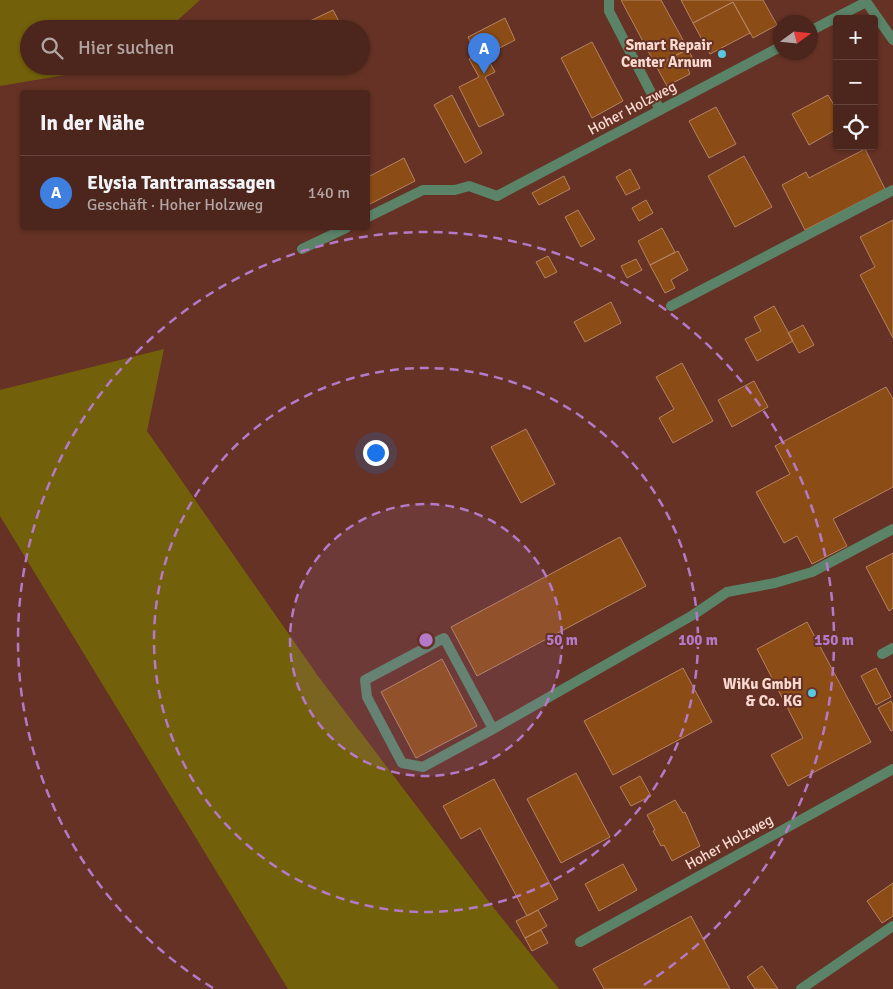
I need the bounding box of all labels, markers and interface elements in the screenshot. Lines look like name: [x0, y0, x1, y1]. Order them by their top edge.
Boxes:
north arrow: [773, 15, 818, 60]
map controls: [833, 15, 878, 150]
button: +: [833, 15, 878, 60]
search box: [20, 20, 370, 75]
pin: A: [468, 33, 500, 74]
icon: search: [38, 34, 66, 62]
text: Hier suchen: [78, 36, 174, 60]
place label: Smart Repair Center Arnum: [621, 36, 712, 71]
marker: Smart Repair Center Arnum: [716, 48, 728, 60]
button: −: [833, 60, 878, 105]
street label: Hoher Holzweg: [585, 77, 679, 139]
button: locate: [833, 105, 878, 150]
text: In der Nähe: [40, 110, 145, 136]
text: Elysia Tantramassagen: [87, 171, 275, 195]
text: A: [51, 183, 61, 203]
text: 140 m: [308, 183, 350, 203]
text: Geschäft · Hoher Holzweg: [87, 195, 263, 215]
your location: [363, 440, 389, 466]
centre of rings: [417, 631, 435, 649]
text: 50 m: [546, 631, 578, 649]
text: 100 m: [678, 631, 718, 649]
text: 150 m: [814, 631, 854, 649]
place label: WiKu GmbH & Co. KG: [723, 675, 802, 710]
marker: WiKu GmbH & Co. KG: [806, 687, 818, 699]
street label: Hoher Holzweg: [682, 810, 776, 874]

